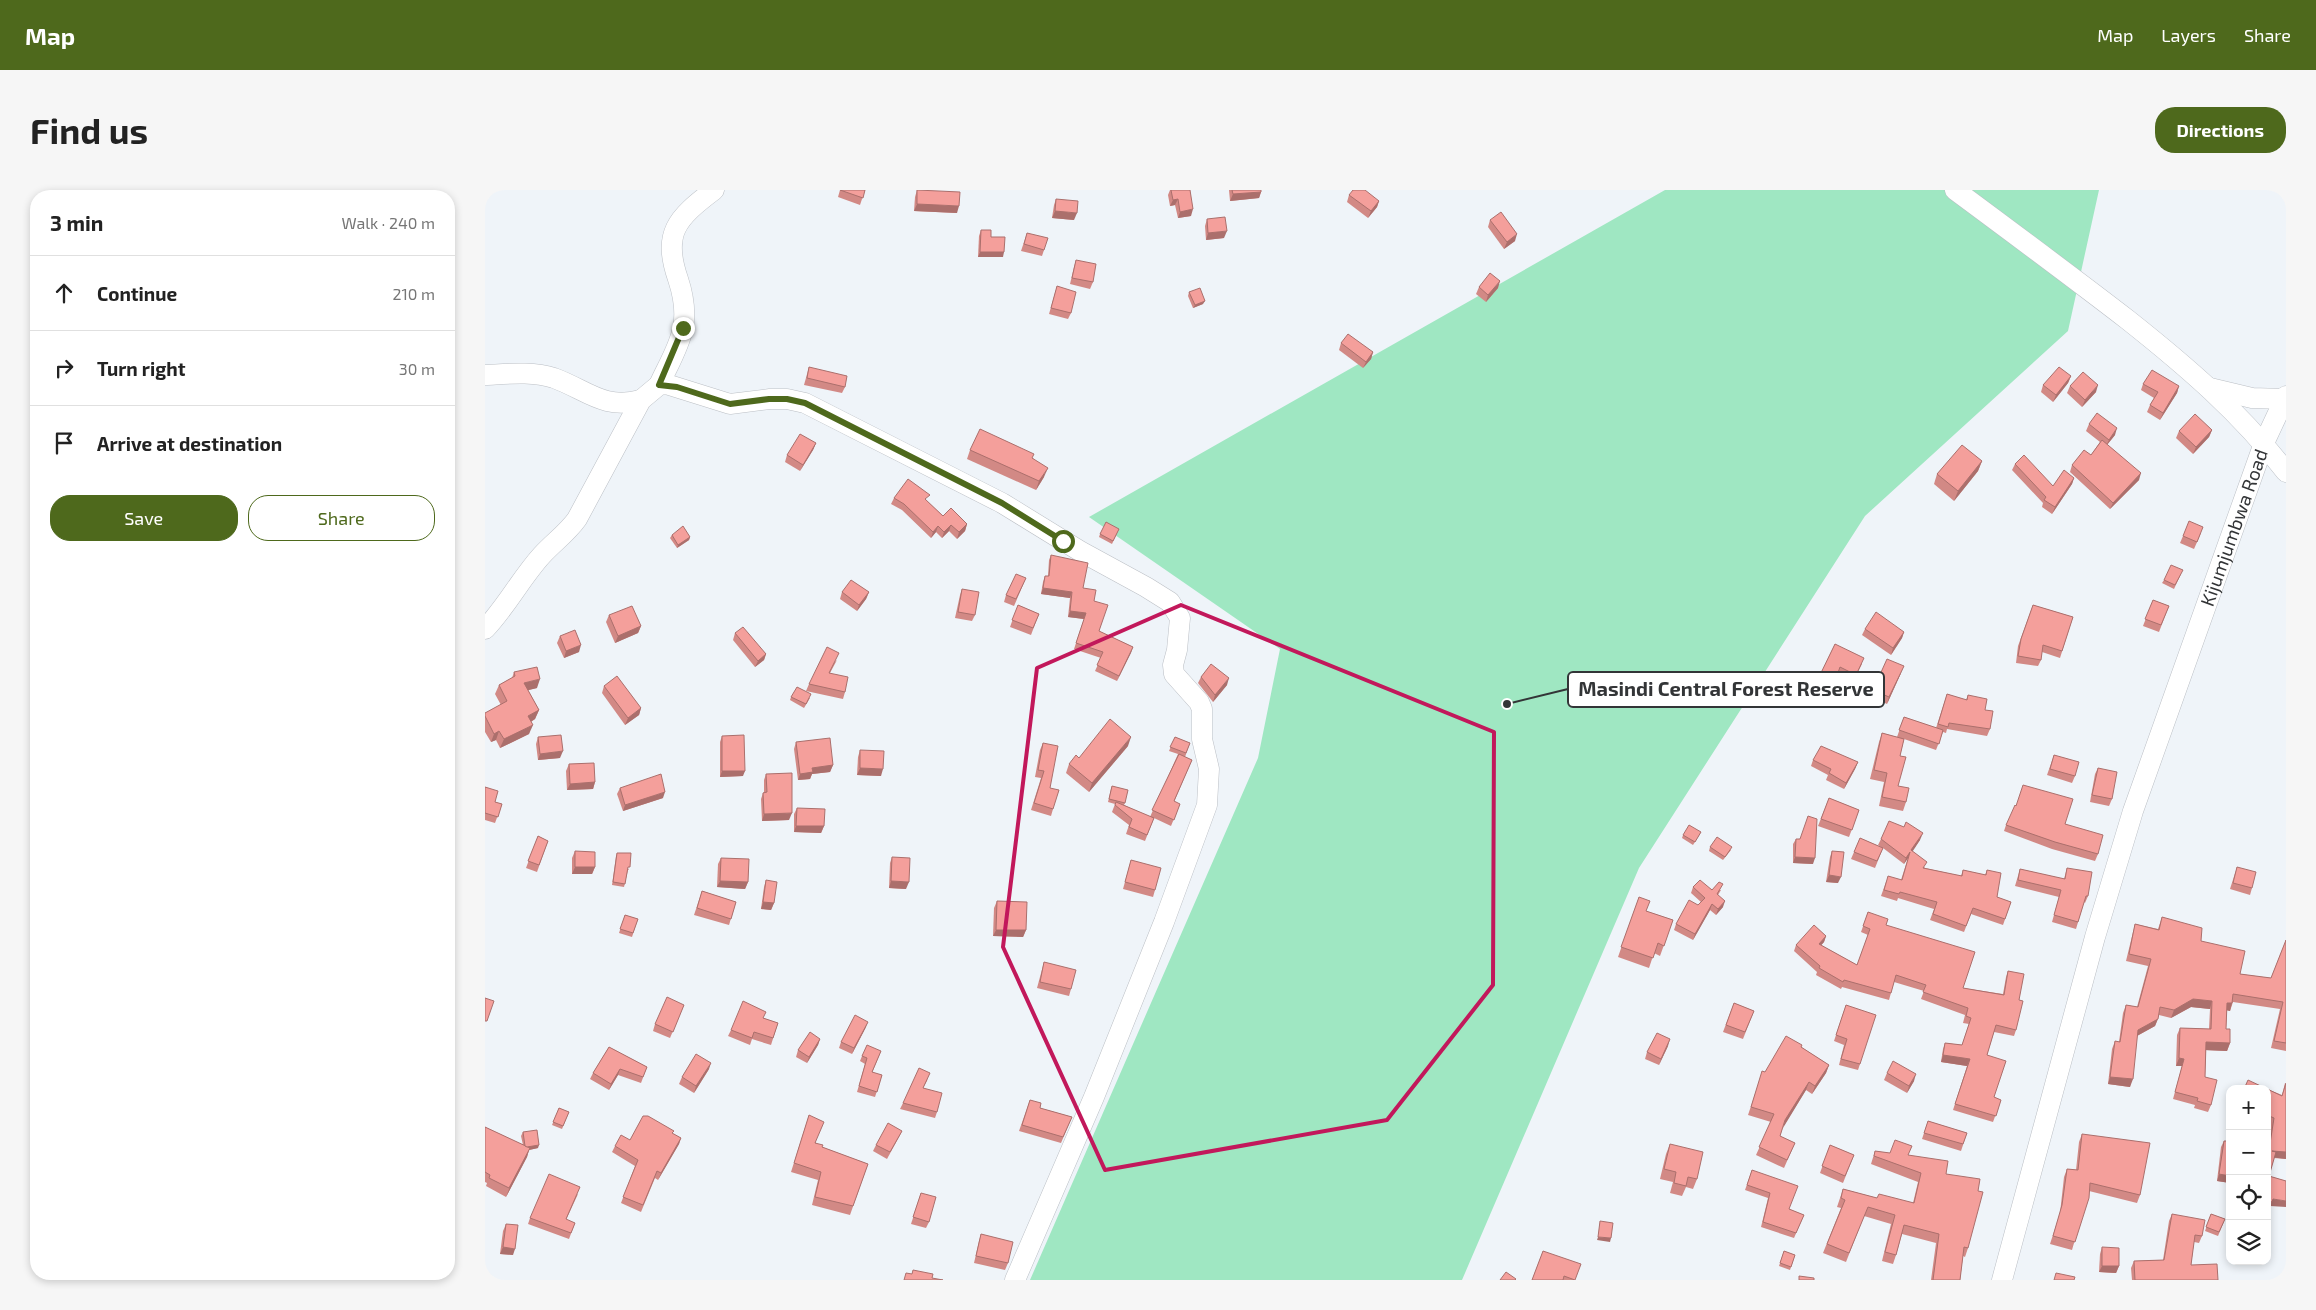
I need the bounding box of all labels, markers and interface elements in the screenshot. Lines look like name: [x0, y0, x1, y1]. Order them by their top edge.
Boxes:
text: Map: [25, 21, 75, 50]
text: Map: [2097, 24, 2133, 46]
text: Layers: [2161, 24, 2216, 46]
text: Share: [2244, 24, 2291, 46]
button: Directions: [2155, 107, 2286, 153]
text: Find us: [30, 109, 148, 151]
text: 3 min: [50, 210, 103, 235]
text: Walk · 240 m: [342, 213, 435, 232]
icon: ahead: [50, 279, 78, 307]
text: Continue: [97, 282, 177, 305]
text: 210 m: [392, 284, 435, 303]
route end: [672, 317, 695, 340]
icon: right: [50, 354, 78, 382]
text: Turn right: [97, 357, 185, 380]
text: 30 m: [399, 359, 435, 378]
icon: arrive: [50, 429, 78, 457]
text: Arrive at destination: [97, 432, 282, 455]
street label: Kijumjumbwa Road: [2195, 446, 2272, 609]
button: Save: [50, 495, 238, 541]
button: Share: [248, 495, 435, 541]
route start: [1052, 530, 1075, 553]
callout: Masindi Central Forest Reserve: [1568, 672, 1884, 707]
text: Masindi Central Forest Reserve: [1578, 676, 1874, 700]
map controls: [2226, 1085, 2271, 1265]
button: +: [2226, 1085, 2271, 1130]
button: −: [2226, 1130, 2271, 1175]
button: locate: [2226, 1175, 2271, 1220]
button: layers: [2226, 1220, 2271, 1265]

